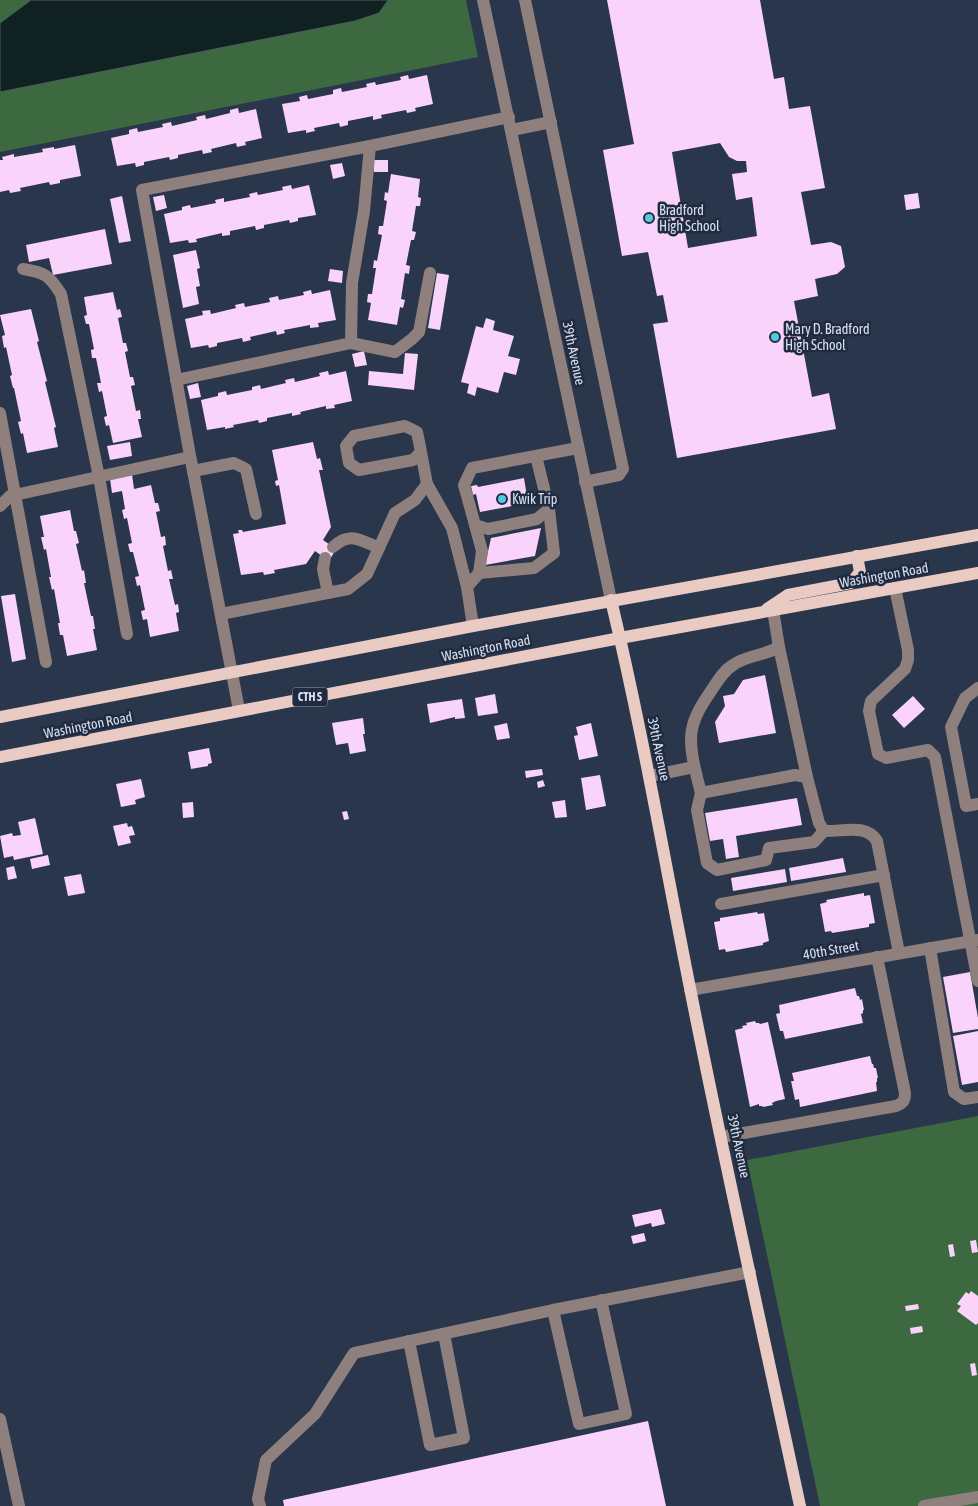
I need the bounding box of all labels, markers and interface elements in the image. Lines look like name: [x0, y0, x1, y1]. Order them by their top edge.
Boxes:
place label: Bradford High School: [659, 202, 720, 234]
marker: Bradford High School: [643, 212, 655, 224]
street label: 39th Avenue: [559, 320, 589, 386]
place label: Mary D. Bradford High School: [785, 321, 870, 353]
marker: Mary D. Bradford High School: [769, 331, 781, 343]
place label: Kwik Trip: [512, 491, 558, 507]
marker: Kwik Trip: [496, 493, 508, 505]
street label: Washington Road: [838, 559, 930, 591]
street label: Washington Road: [440, 632, 532, 664]
road number: CTH S: [292, 688, 328, 706]
street label: Washington Road: [42, 709, 134, 741]
street label: 39th Avenue: [644, 716, 674, 782]
street label: 40th Street: [802, 937, 860, 963]
street label: 39th Avenue: [724, 1113, 754, 1179]

